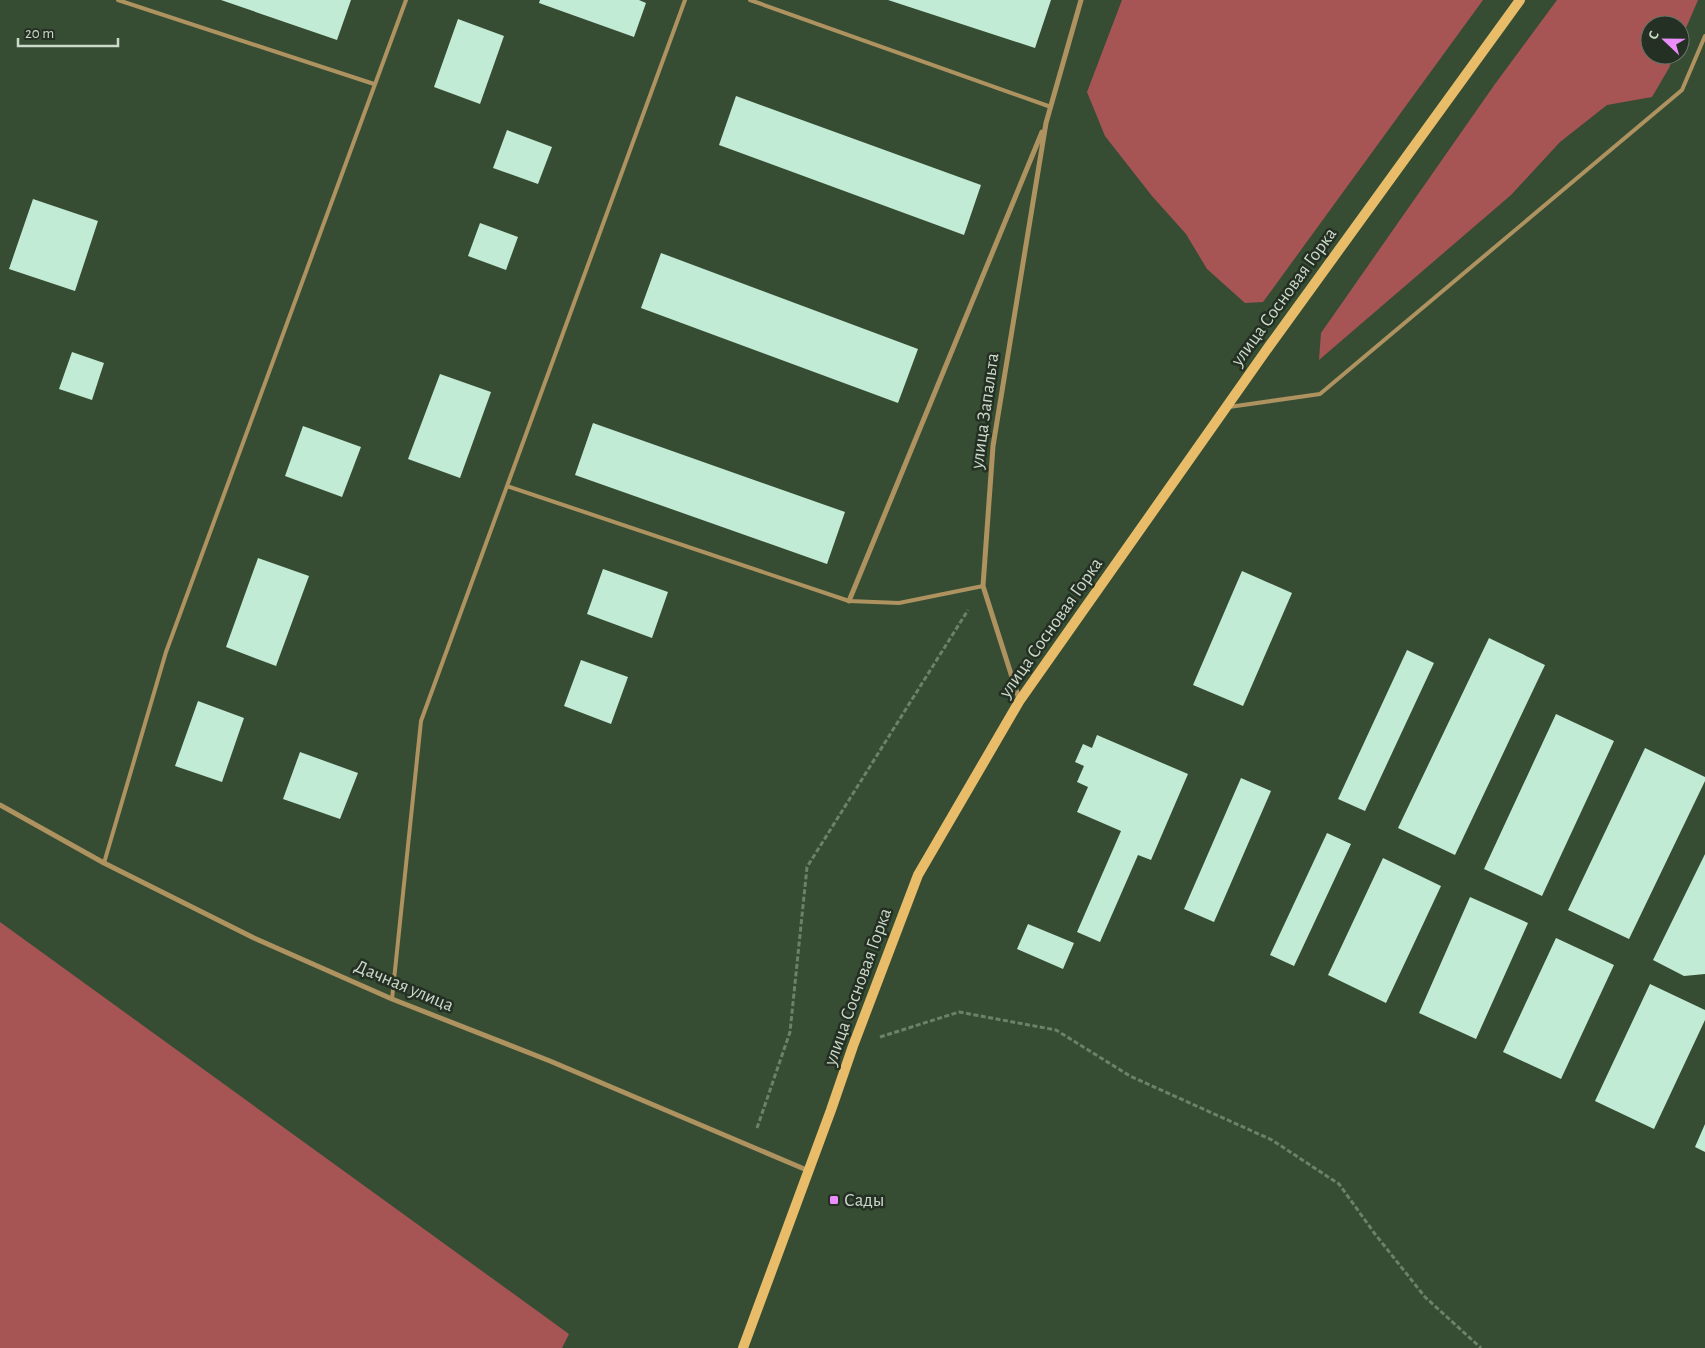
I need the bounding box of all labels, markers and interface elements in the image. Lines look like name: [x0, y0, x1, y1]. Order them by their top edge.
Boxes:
scale bar: [18, 15, 118, 47]
north arrow: [1640, 15, 1690, 65]
text: 20 m: [25, 26, 54, 41]
text: С: [1646, 29, 1662, 42]
street label: улица Сосновая Горка: [1227, 224, 1341, 370]
street label: улица Запальта: [967, 352, 1003, 471]
street label: улица Сосновая Горка: [995, 554, 1107, 702]
street label: улица Сосновая Горка: [820, 906, 895, 1069]
street label: Дачная улица: [352, 957, 457, 1015]
place label: Сады: [844, 1191, 885, 1210]
marker: Сады: [828, 1194, 840, 1206]

